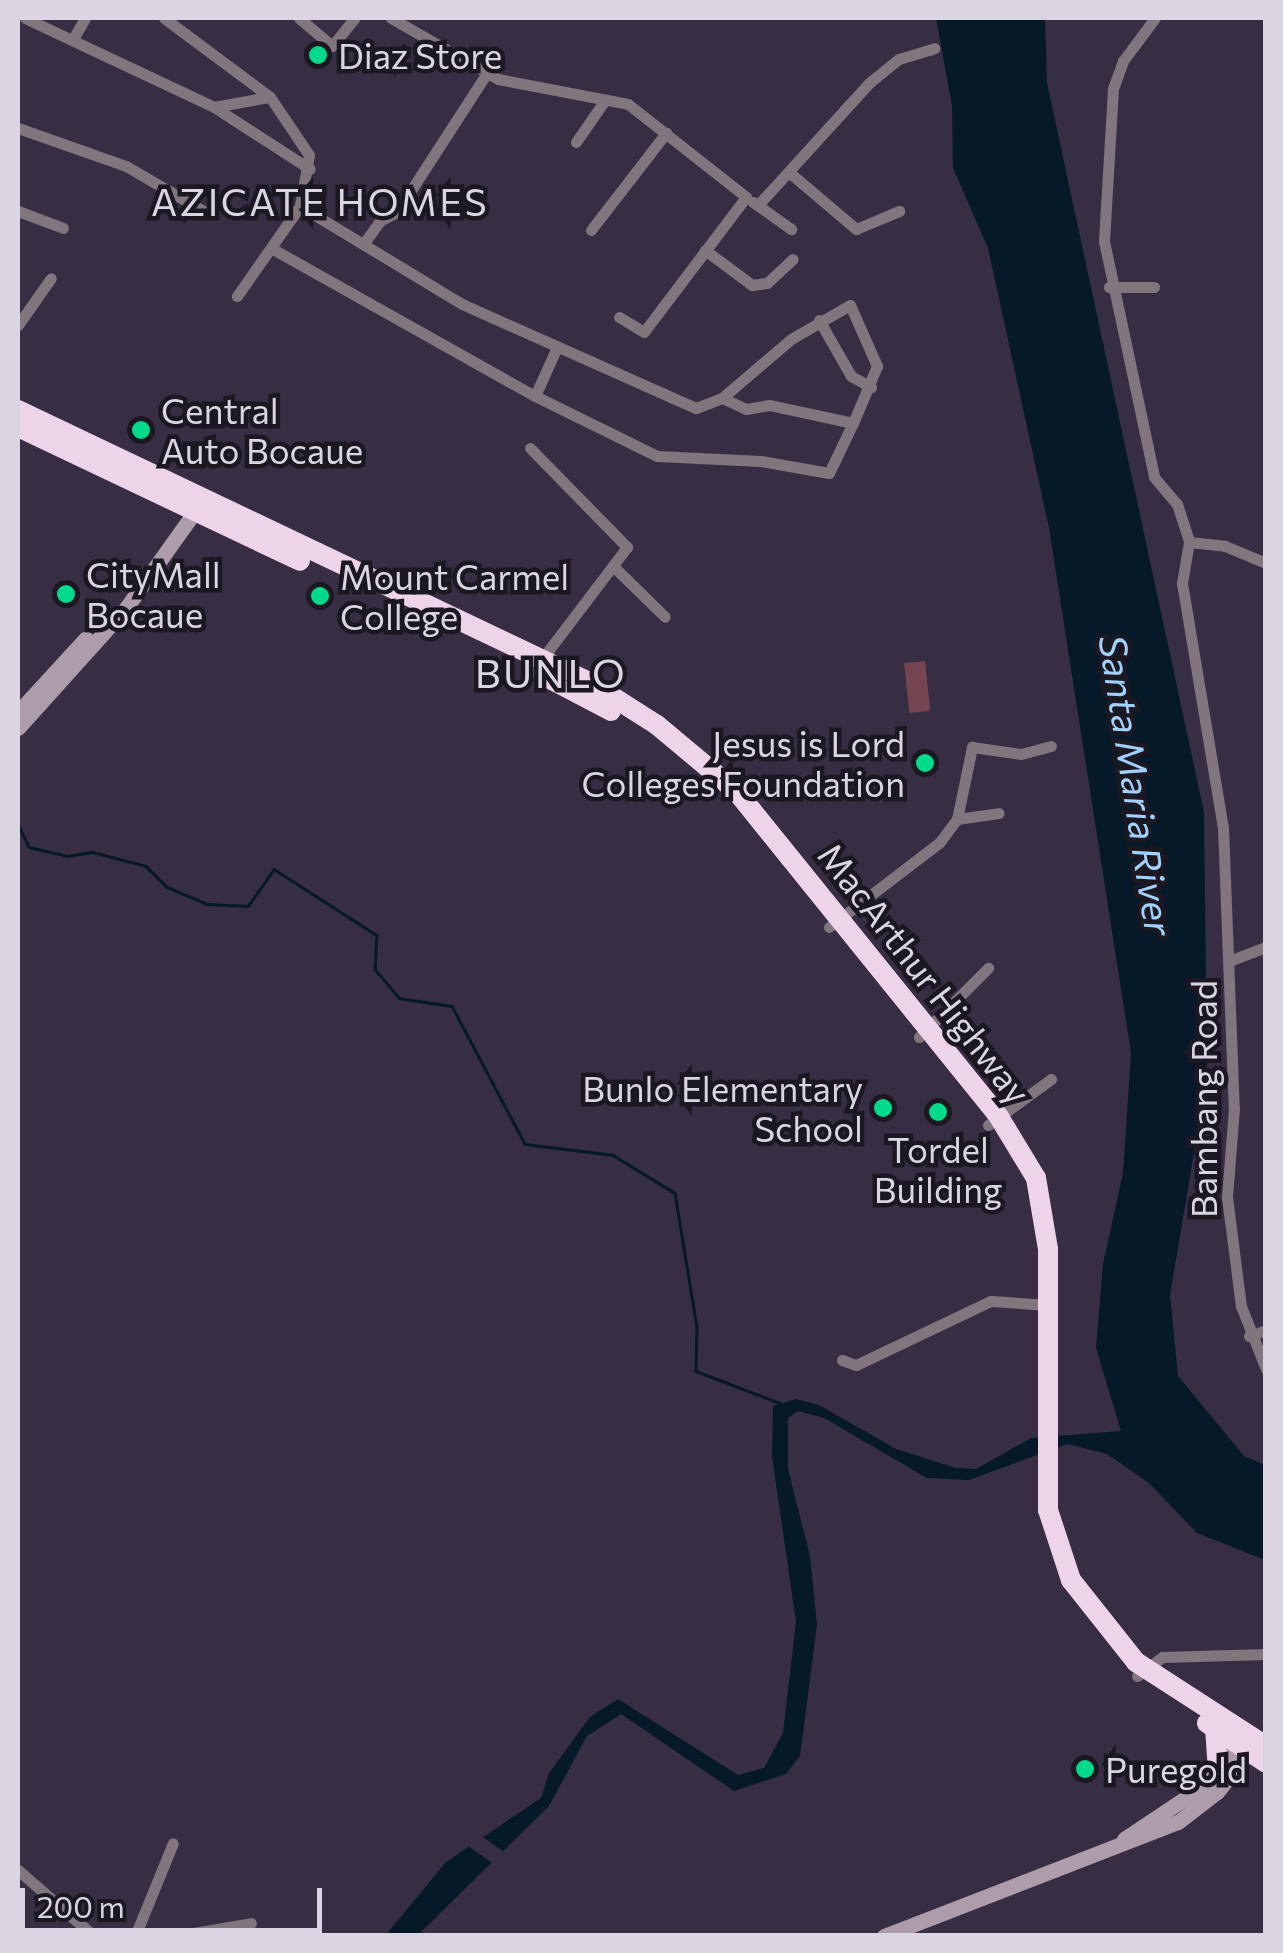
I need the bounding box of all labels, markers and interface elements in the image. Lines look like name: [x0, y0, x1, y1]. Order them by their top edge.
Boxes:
place label: Diaz Store: [338, 34, 502, 76]
marker: Diaz Store: [307, 44, 329, 66]
district label: AZICATE HOMES: [151, 178, 489, 224]
place label: Central Auto Bocaue: [161, 389, 363, 471]
marker: Central Auto Bocaue: [130, 419, 152, 441]
place label: CityMall Bocaue: [86, 553, 221, 635]
place label: Mount Carmel College: [340, 555, 569, 637]
marker: CityMall Bocaue: [55, 583, 77, 605]
marker: Mount Carmel College: [309, 585, 331, 607]
water label: Santa Maria River: [1091, 631, 1183, 939]
district label: BUNLO: [475, 648, 627, 696]
place label: Jesus is Lord Colleges Foundation: [582, 722, 905, 804]
marker: Jesus is Lord Colleges Foundation: [914, 752, 936, 774]
street label: MacArthur Highway: [810, 834, 1040, 1112]
street label: Bambang Road: [1182, 980, 1224, 1218]
place label: Bunlo Elementary School: [582, 1067, 863, 1149]
marker: Bunlo Elementary School: [872, 1097, 894, 1119]
marker: Tordel Building: [927, 1101, 949, 1123]
place label: Tordel Building: [874, 1128, 1002, 1210]
place label: Puregold: [1105, 1748, 1247, 1790]
marker: Puregold: [1074, 1758, 1096, 1780]
scale bar: [25, 1868, 328, 1930]
text: 200 m: [37, 1887, 125, 1924]

